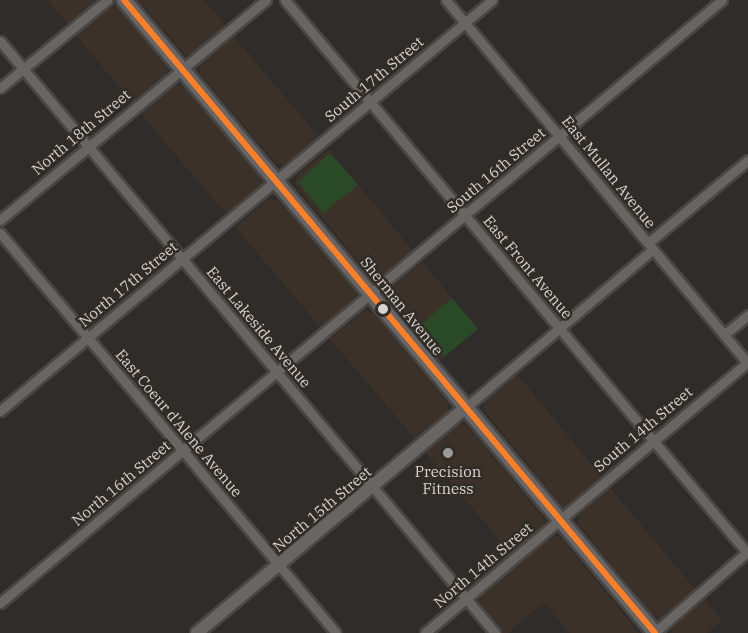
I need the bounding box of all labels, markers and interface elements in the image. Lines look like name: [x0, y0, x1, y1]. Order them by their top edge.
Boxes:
street label: South 17th Street: [321, 33, 427, 125]
street label: North 18th Street: [28, 85, 134, 179]
street label: East Mullan Avenue: [558, 112, 660, 232]
street label: South 16th Street: [443, 124, 549, 216]
street label: East Front Avenue: [480, 212, 576, 322]
street label: North 17th Street: [75, 237, 181, 331]
street label: Sherman Avenue: [357, 253, 447, 359]
street label: East Lakeside Avenue: [203, 263, 315, 391]
unlabelled marker: [377, 303, 389, 315]
street label: East Coeur d'Alene Avenue: [112, 345, 246, 501]
street label: South 14th Street: [590, 383, 696, 475]
street label: North 16th Street: [68, 436, 174, 530]
marker: Precision Fitness: [441, 446, 455, 460]
street label: North 15th Street: [269, 462, 375, 556]
place label: Precision Fitness: [415, 462, 481, 497]
street label: North 14th Street: [430, 518, 536, 612]

